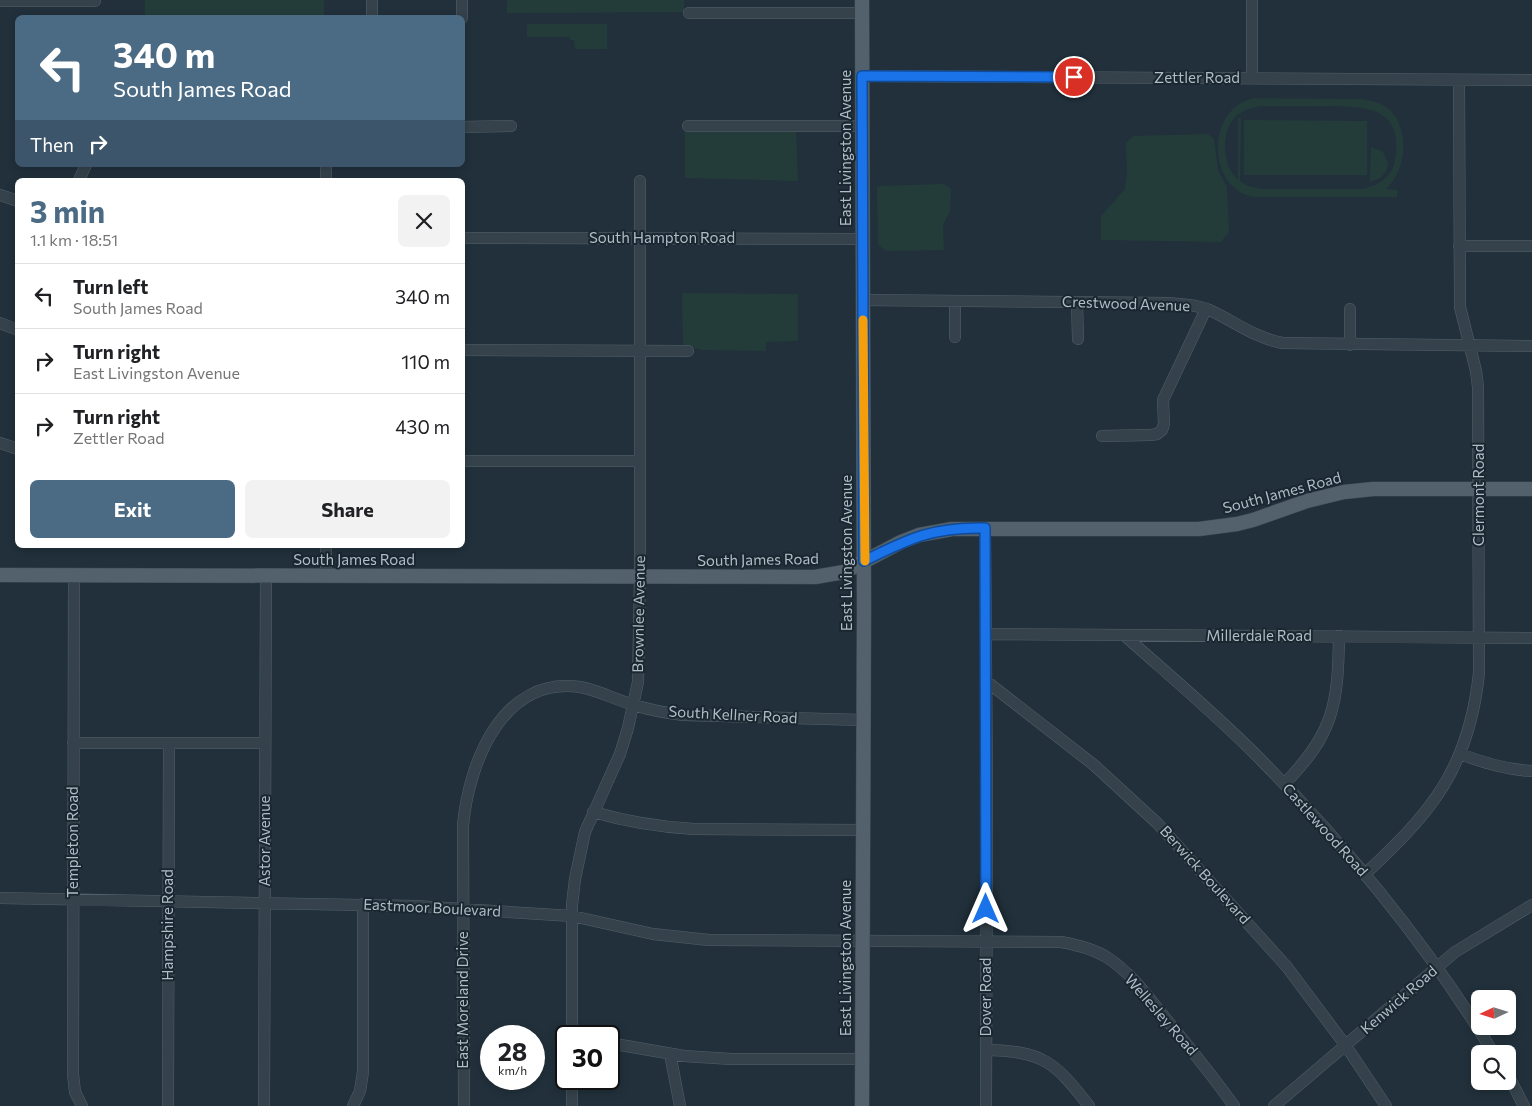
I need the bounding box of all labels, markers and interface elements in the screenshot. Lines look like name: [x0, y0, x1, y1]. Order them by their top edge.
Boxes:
text: 340 m: [113, 32, 215, 75]
icon: left: [30, 35, 95, 100]
pin: [1053, 56, 1095, 98]
icon: arrive: [1060, 63, 1088, 91]
street label: Zettler Road: [1154, 68, 1240, 86]
street label: East Livingston Avenue: [836, 70, 854, 226]
text: South James Road: [113, 75, 291, 102]
icon: right: [84, 130, 112, 158]
text: Then: [30, 133, 74, 156]
text: 3 min: [30, 192, 105, 229]
button: close: [398, 195, 450, 247]
street label: South Hampton Road: [589, 228, 735, 246]
text: 1.1 km · 18:51: [30, 230, 118, 249]
text: Turn left: [73, 275, 148, 298]
icon: left: [30, 282, 58, 310]
text: 340 m: [395, 285, 450, 308]
street label: Crestwood Avenue: [1062, 292, 1190, 314]
text: South James Road: [73, 298, 203, 317]
text: Turn right: [73, 340, 160, 363]
icon: right: [30, 347, 58, 375]
text: 110 m: [401, 350, 450, 373]
text: East Livingston Avenue: [73, 363, 240, 382]
text: Turn right: [73, 405, 160, 428]
icon: right: [30, 412, 58, 440]
text: 430 m: [395, 415, 450, 438]
text: Zettler Road: [73, 428, 165, 447]
street label: Clermont Road: [1469, 444, 1487, 546]
street label: South James Road: [1221, 468, 1343, 516]
street label: East Livingston Avenue: [837, 475, 855, 631]
button: Exit: [30, 480, 235, 538]
button: Share: [245, 480, 450, 538]
street label: South James Road: [697, 549, 819, 569]
street label: South James Road: [293, 550, 415, 568]
street label: Brownlee Avenue: [628, 555, 648, 673]
street label: Millerdale Road: [1206, 626, 1312, 644]
street label: South Kellner Road: [668, 702, 798, 726]
street label: Castlewood Road: [1279, 779, 1372, 880]
street label: Templeton Road: [63, 786, 81, 898]
street label: Astor Avenue: [255, 795, 273, 887]
street label: Berwick Boulevard: [1157, 821, 1255, 927]
street label: Hampshire Road: [158, 869, 176, 981]
street label: East Livingston Avenue: [836, 880, 854, 1036]
position arrow: [959, 882, 1011, 934]
street label: Eastmoor Boulevard: [363, 894, 501, 920]
street label: East Moreland Drive: [453, 931, 471, 1069]
street label: Dover Road: [976, 958, 994, 1036]
street label: Kenwick Road: [1357, 961, 1440, 1037]
street label: Wellesley Road: [1122, 970, 1202, 1059]
north arrow: [1471, 990, 1516, 1035]
map controls: [1471, 990, 1516, 1090]
speed limit sign: 30: [555, 1025, 620, 1090]
text: 28: [498, 1036, 527, 1066]
button: search: [1471, 1045, 1516, 1090]
text: km/h: [498, 1063, 527, 1077]

